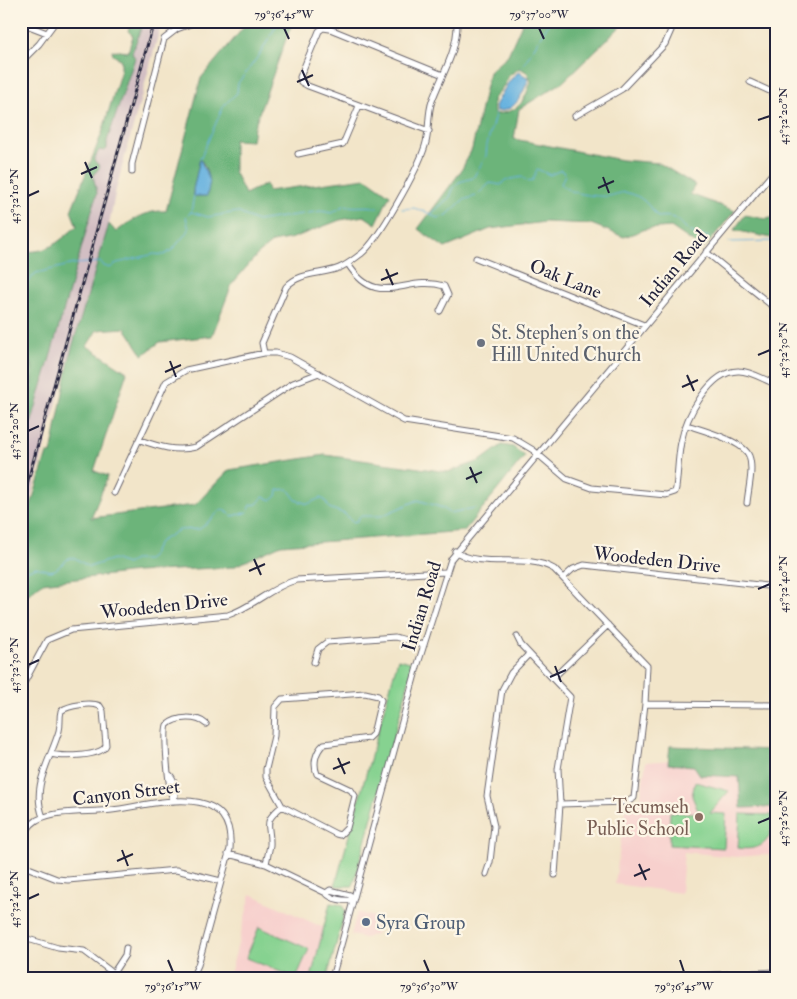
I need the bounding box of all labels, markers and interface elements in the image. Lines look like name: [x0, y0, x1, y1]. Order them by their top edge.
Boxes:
text: 79°36'45"W: [255, 7, 314, 22]
text: 79°37'00"W: [510, 7, 569, 22]
text: 43°32'20"N: [776, 87, 791, 145]
text: 43°32'10"N: [7, 168, 22, 224]
street label: Indian Road: [635, 225, 713, 312]
street label: Oak Lane: [526, 254, 605, 304]
place label: St. Stephen's on the Hill United Church: [491, 321, 641, 367]
text: 43°32'30"N: [776, 322, 791, 378]
marker: St. Stephen's on the Hill United Church: [475, 337, 487, 349]
text: 43°32'20"N: [7, 402, 22, 460]
street label: Woodeden Drive: [591, 541, 722, 579]
text: 43°32'40"N: [776, 555, 791, 613]
street label: Indian Road: [397, 558, 447, 654]
street label: Woodeden Drive: [98, 587, 229, 625]
text: 43°32'30"N: [7, 637, 22, 693]
street label: Canyon Street: [71, 774, 181, 811]
text: 43°32'50"N: [776, 790, 791, 846]
place label: Tecumseh Public School: [586, 795, 689, 841]
marker: Tecumseh Public School: [693, 811, 705, 823]
text: 43°32'40"N: [7, 870, 22, 928]
place label: Syra Group: [376, 911, 465, 936]
marker: Syra Group: [360, 916, 372, 928]
text: 79°36'15"W: [145, 979, 202, 994]
text: 79°36'30"W: [400, 979, 459, 994]
text: 79°36'45"W: [655, 979, 714, 994]

